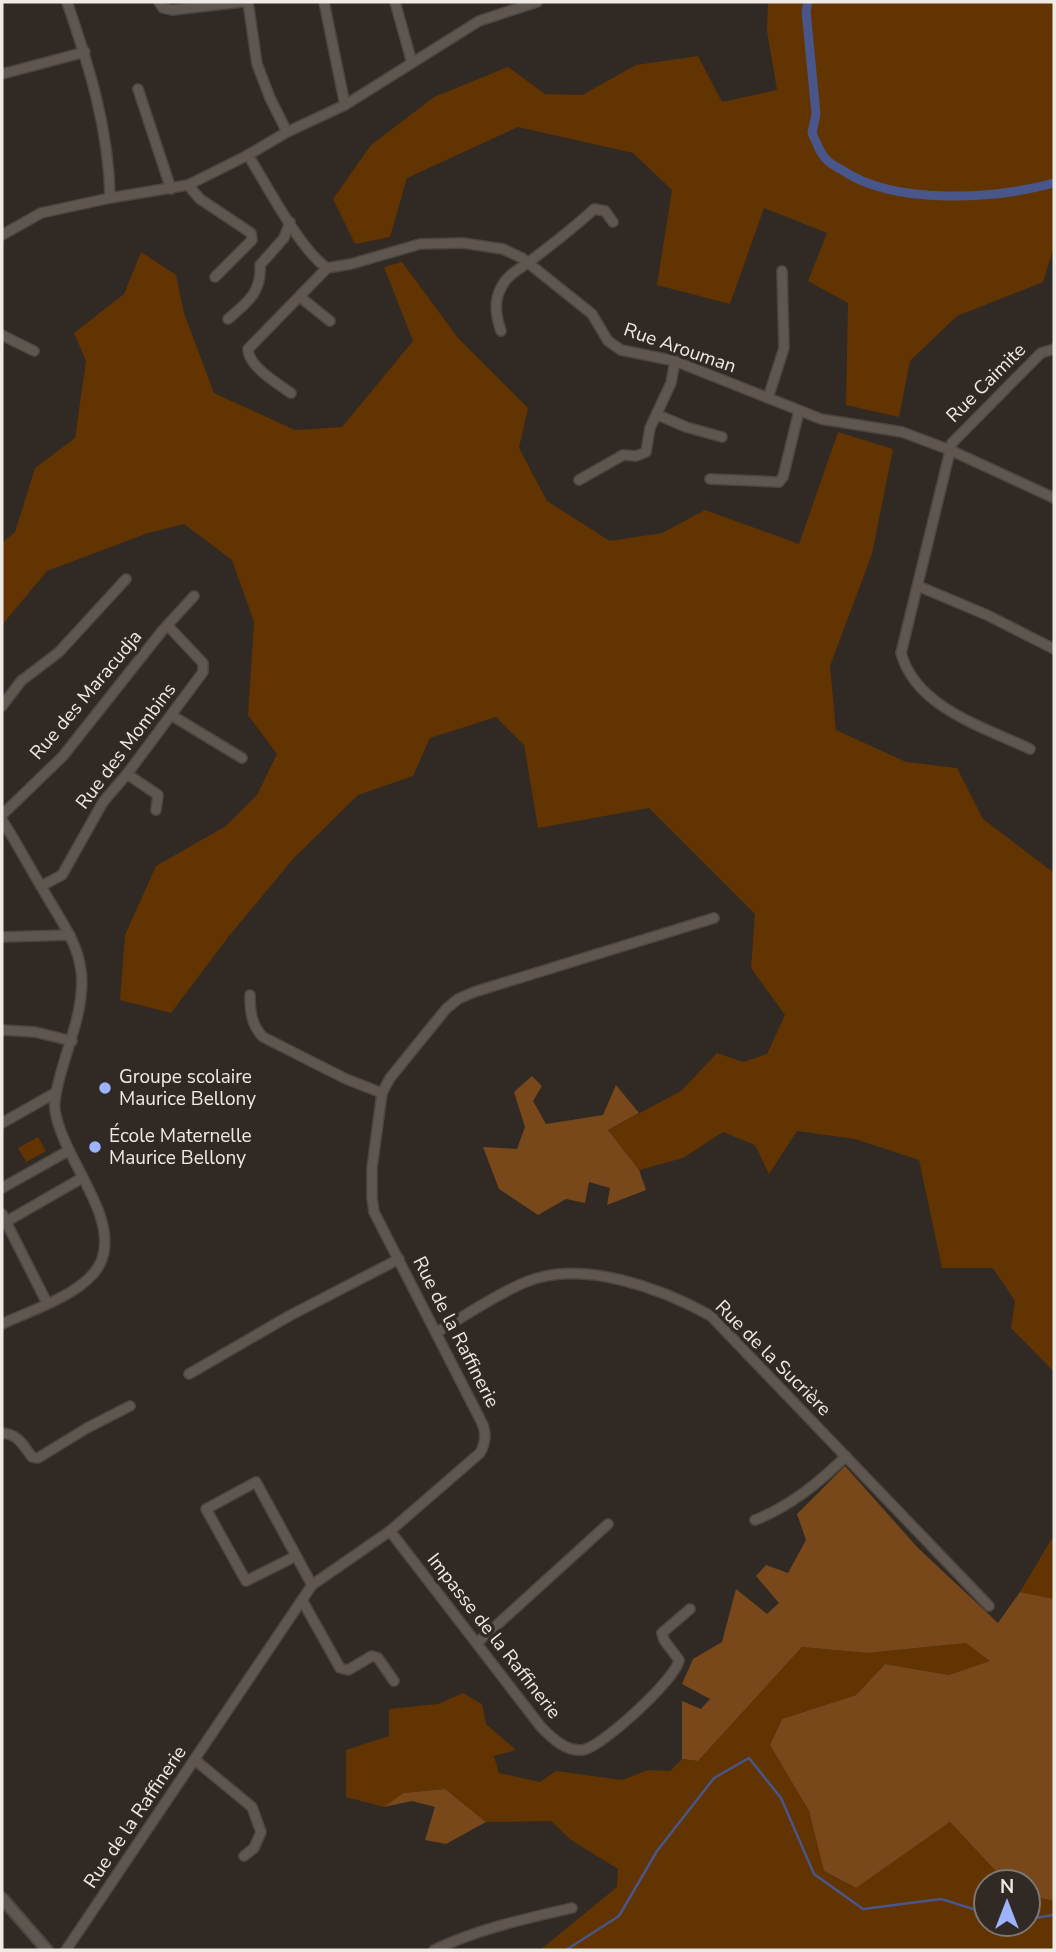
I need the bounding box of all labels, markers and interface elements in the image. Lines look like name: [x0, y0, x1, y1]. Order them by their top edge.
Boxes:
street label: Rue Arouman: [620, 317, 740, 379]
street label: Rue Caimite: [941, 338, 1031, 428]
street label: Rue des Maracudja: [24, 625, 148, 765]
street label: Rue des Mombins: [70, 677, 182, 815]
place label: Groupe scolaire Maurice Bellony: [119, 1064, 256, 1112]
marker: Groupe scolaire Maurice Bellony: [97, 1080, 113, 1096]
place label: École Maternelle Maurice Bellony: [109, 1123, 252, 1171]
marker: École Maternelle Maurice Bellony: [87, 1139, 103, 1155]
street label: Rue de la Raffinerie: [407, 1252, 505, 1412]
street label: Rue de la Sucrière: [709, 1294, 837, 1422]
street label: Impasse de la Raffinerie: [421, 1548, 567, 1724]
street label: Rue de la Raffinerie: [78, 1741, 192, 1893]
north arrow: [972, 1868, 1042, 1938]
text: N: [1000, 1874, 1014, 1900]

